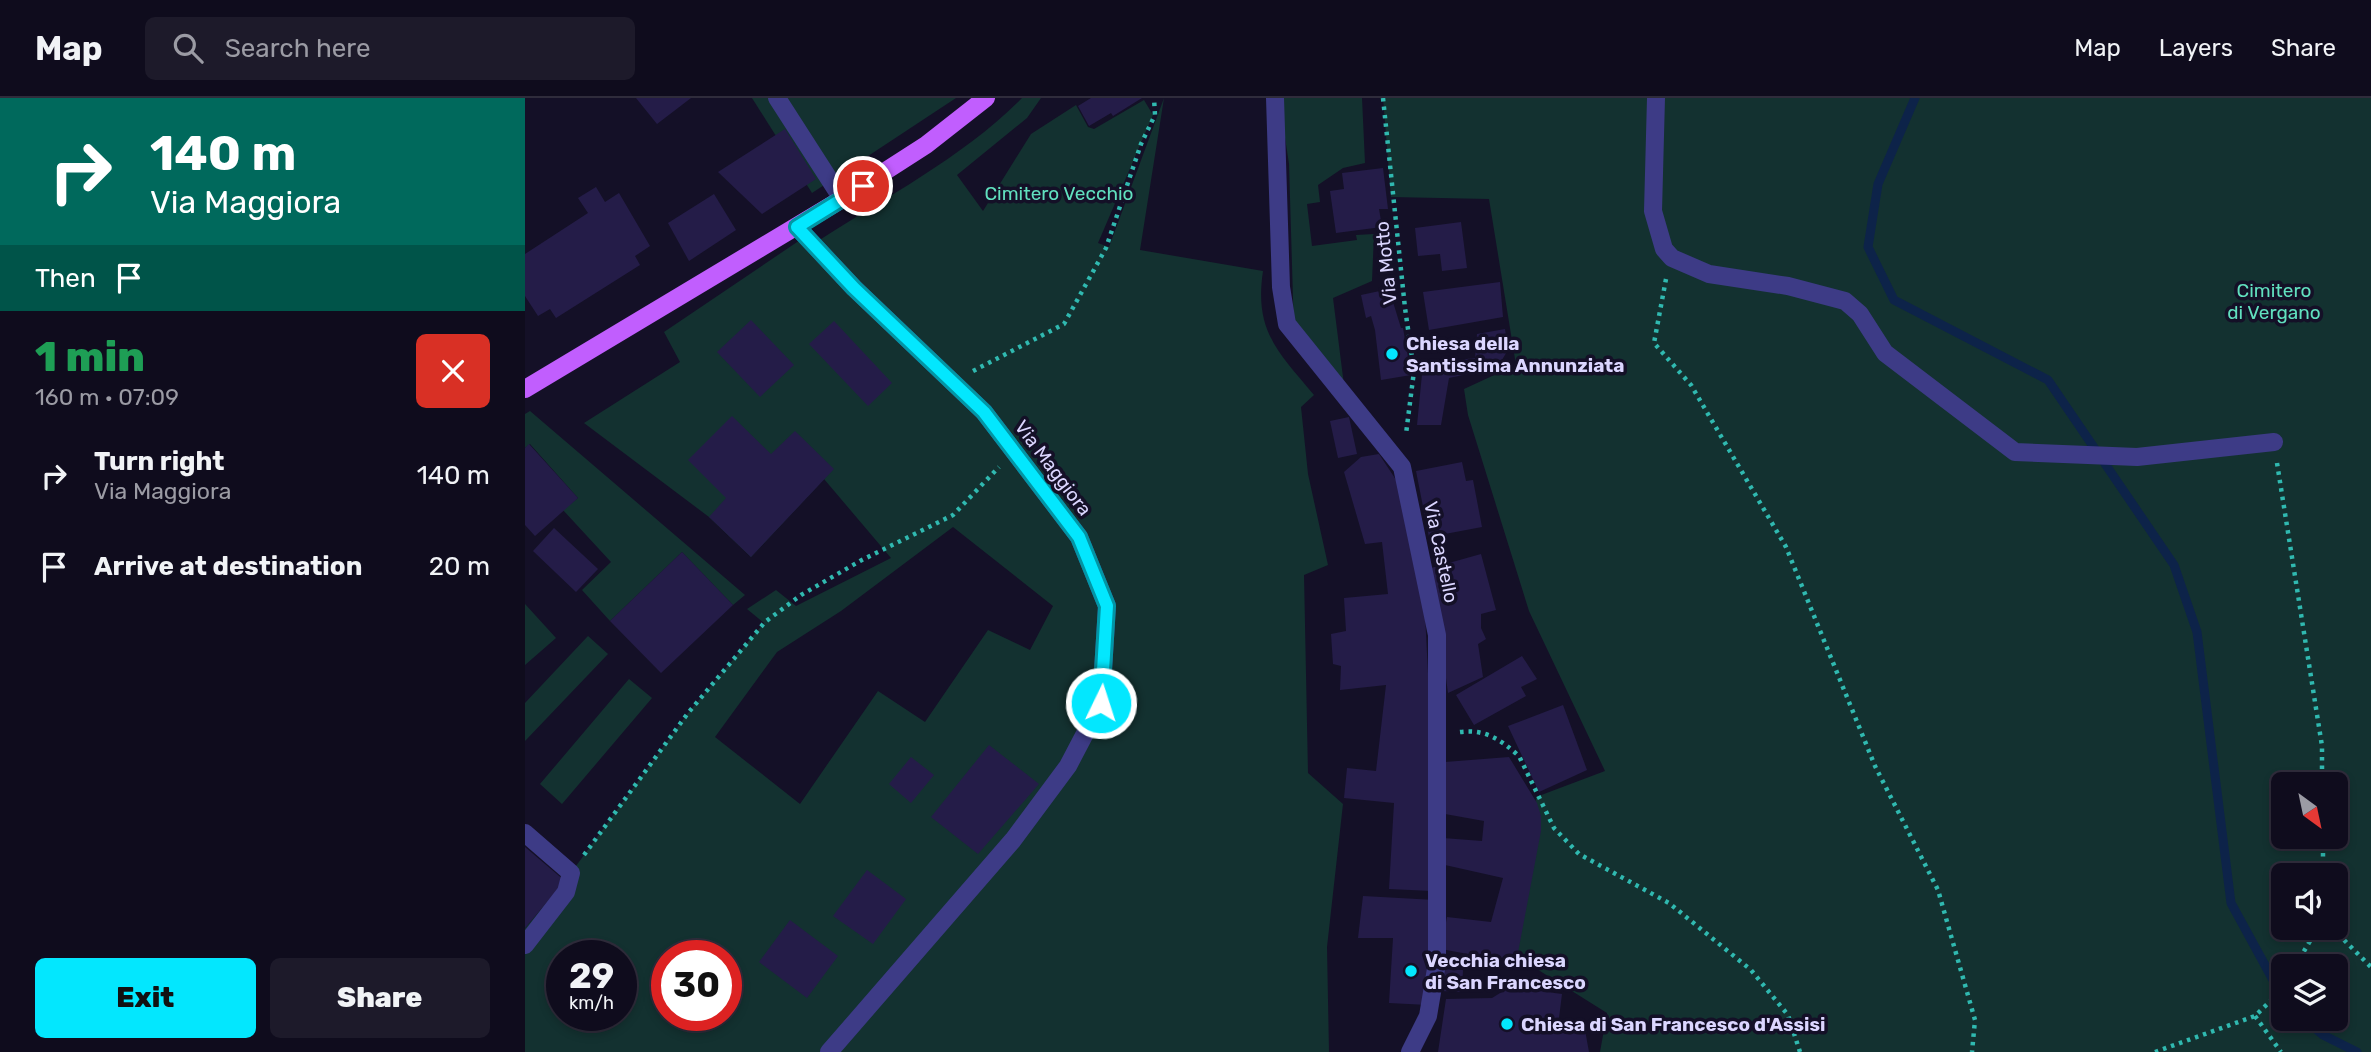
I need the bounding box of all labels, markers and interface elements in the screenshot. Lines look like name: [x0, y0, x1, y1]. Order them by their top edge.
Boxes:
search box: [145, 17, 635, 80]
text: Map: [35, 29, 103, 68]
icon: search: [169, 29, 207, 67]
text: Search here: [225, 33, 370, 64]
text: Map: [2074, 34, 2121, 62]
text: Layers: [2159, 34, 2233, 62]
text: Share: [2271, 34, 2336, 62]
text: 140 m: [150, 124, 296, 182]
icon: right: [35, 126, 126, 217]
pin: [833, 156, 893, 216]
icon: arrive: [844, 167, 882, 205]
park label: Cimitero Vecchio: [984, 182, 1134, 205]
text: Via Maggiora: [150, 183, 341, 221]
street label: Via Motto: [1370, 220, 1402, 306]
icon: arrive: [110, 259, 148, 297]
text: Then: [35, 263, 96, 294]
park label: Cimitero di Vergano: [2227, 279, 2321, 324]
text: 1 min: [35, 332, 145, 382]
place label: Chiesa della Santissima Annunziata: [1406, 332, 1624, 377]
button: close: [416, 334, 490, 408]
marker: Chiesa della Santissima Annunziata: [1384, 346, 1400, 362]
text: 160 m · 07:09: [35, 383, 179, 411]
street label: Via Maggiora: [1010, 416, 1096, 520]
text: Turn right: [94, 446, 224, 477]
icon: right: [35, 457, 73, 495]
text: 140 m: [417, 460, 490, 491]
text: Via Maggiora: [94, 477, 231, 505]
street label: Via Castello: [1419, 499, 1463, 605]
icon: arrive: [35, 548, 73, 586]
text: Arrive at destination: [94, 551, 362, 582]
text: 20 m: [429, 551, 490, 582]
position arrow: [1064, 666, 1138, 740]
north arrow: [2271, 772, 2349, 849]
map controls: [2271, 772, 2348, 1031]
button: sound: [2271, 863, 2348, 940]
speed limit sign: 30: [651, 940, 742, 1031]
place label: Vecchia chiesa di San Francesco: [1425, 949, 1586, 994]
button: layers: [2271, 954, 2348, 1031]
text: 29: [569, 955, 614, 997]
button: Exit: [35, 958, 256, 1038]
button: Share: [270, 958, 490, 1038]
marker: Vecchia chiesa di San Francesco: [1403, 963, 1419, 979]
text: km/h: [569, 992, 614, 1014]
place label: Chiesa di San Francesco d'Assisi: [1521, 1013, 1825, 1036]
marker: Chiesa di San Francesco d'Assisi: [1499, 1016, 1515, 1032]

